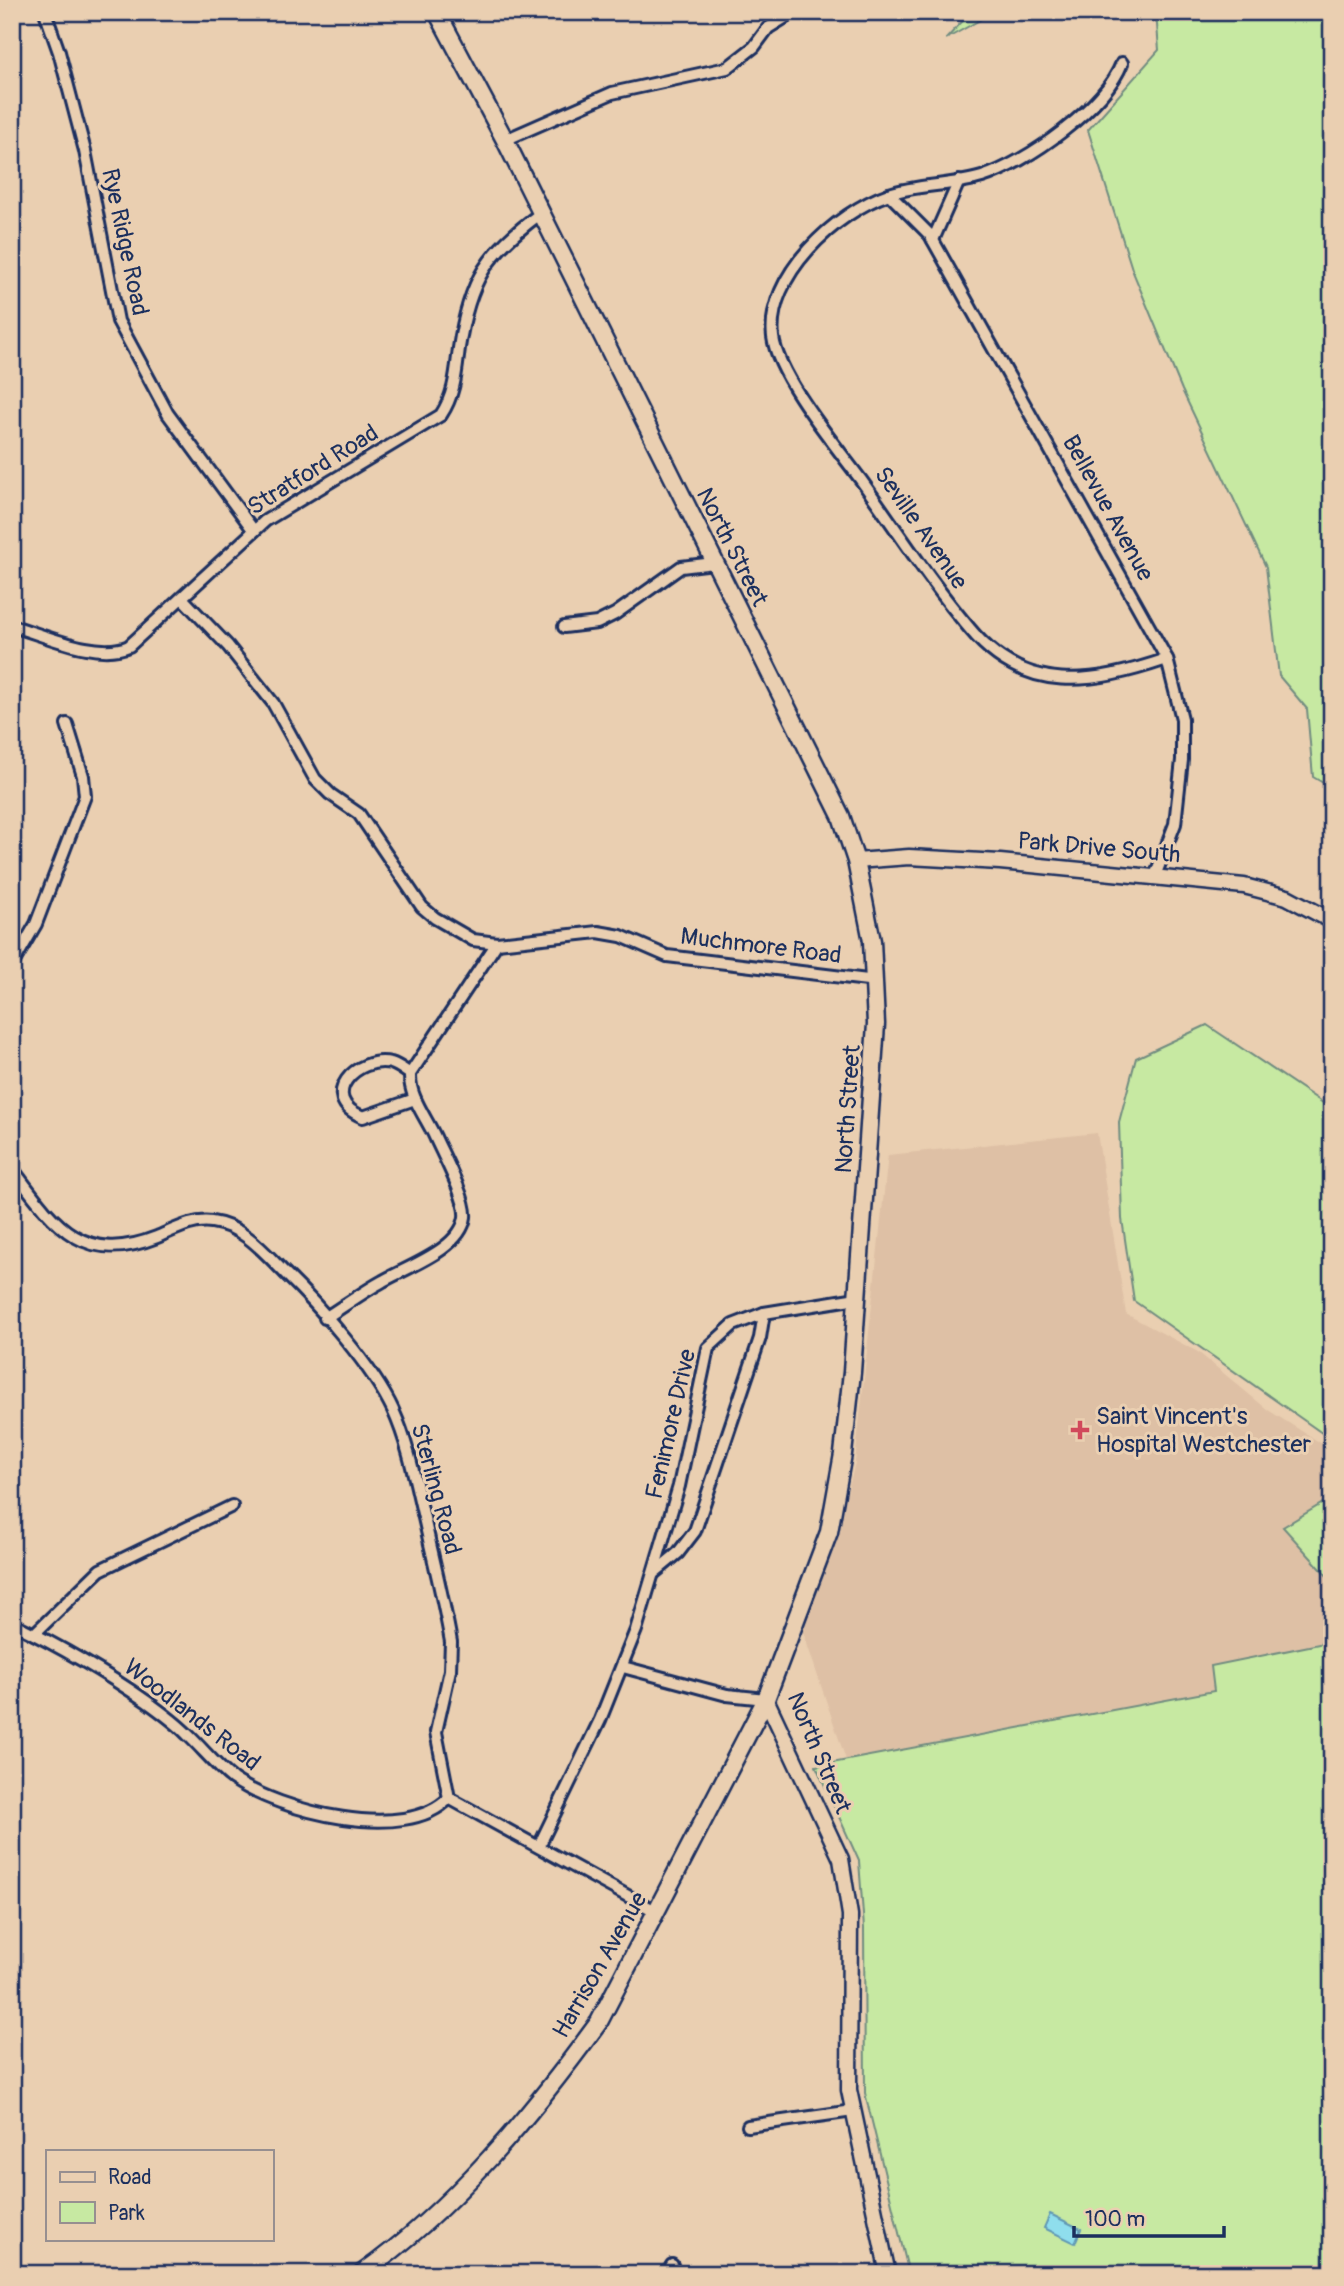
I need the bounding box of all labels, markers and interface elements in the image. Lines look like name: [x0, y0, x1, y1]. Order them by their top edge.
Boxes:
street label: Rye Ridge Road: [95, 166, 155, 318]
street label: Stratford Road: [242, 418, 384, 522]
street label: Bellevue Avenue: [1056, 430, 1160, 586]
street label: Seville Avenue: [868, 461, 974, 595]
street label: North Street: [690, 483, 774, 611]
street label: Park Drive South: [1016, 826, 1182, 870]
street label: Muchmore Road: [679, 922, 843, 970]
street label: North Street: [829, 1043, 867, 1174]
street label: Fenimore Drive: [640, 1346, 702, 1502]
place label: Saint Vincent's Hospital Westchester: [1096, 1402, 1311, 1459]
street label: Sterling Road: [405, 1420, 467, 1558]
marker: Saint Vincent's Hospital Westchester: [1070, 1420, 1090, 1440]
street label: Woodlands Road: [118, 1653, 266, 1777]
street label: North Street: [780, 1688, 858, 1818]
street label: Harrison Avenue: [547, 1887, 654, 2043]
legend: [46, 2150, 273, 2240]
text: Road: [108, 2164, 152, 2191]
scale bar: [1074, 2195, 1225, 2239]
text: Park: [108, 2200, 145, 2227]
text: 100 m: [1085, 2206, 1145, 2233]

